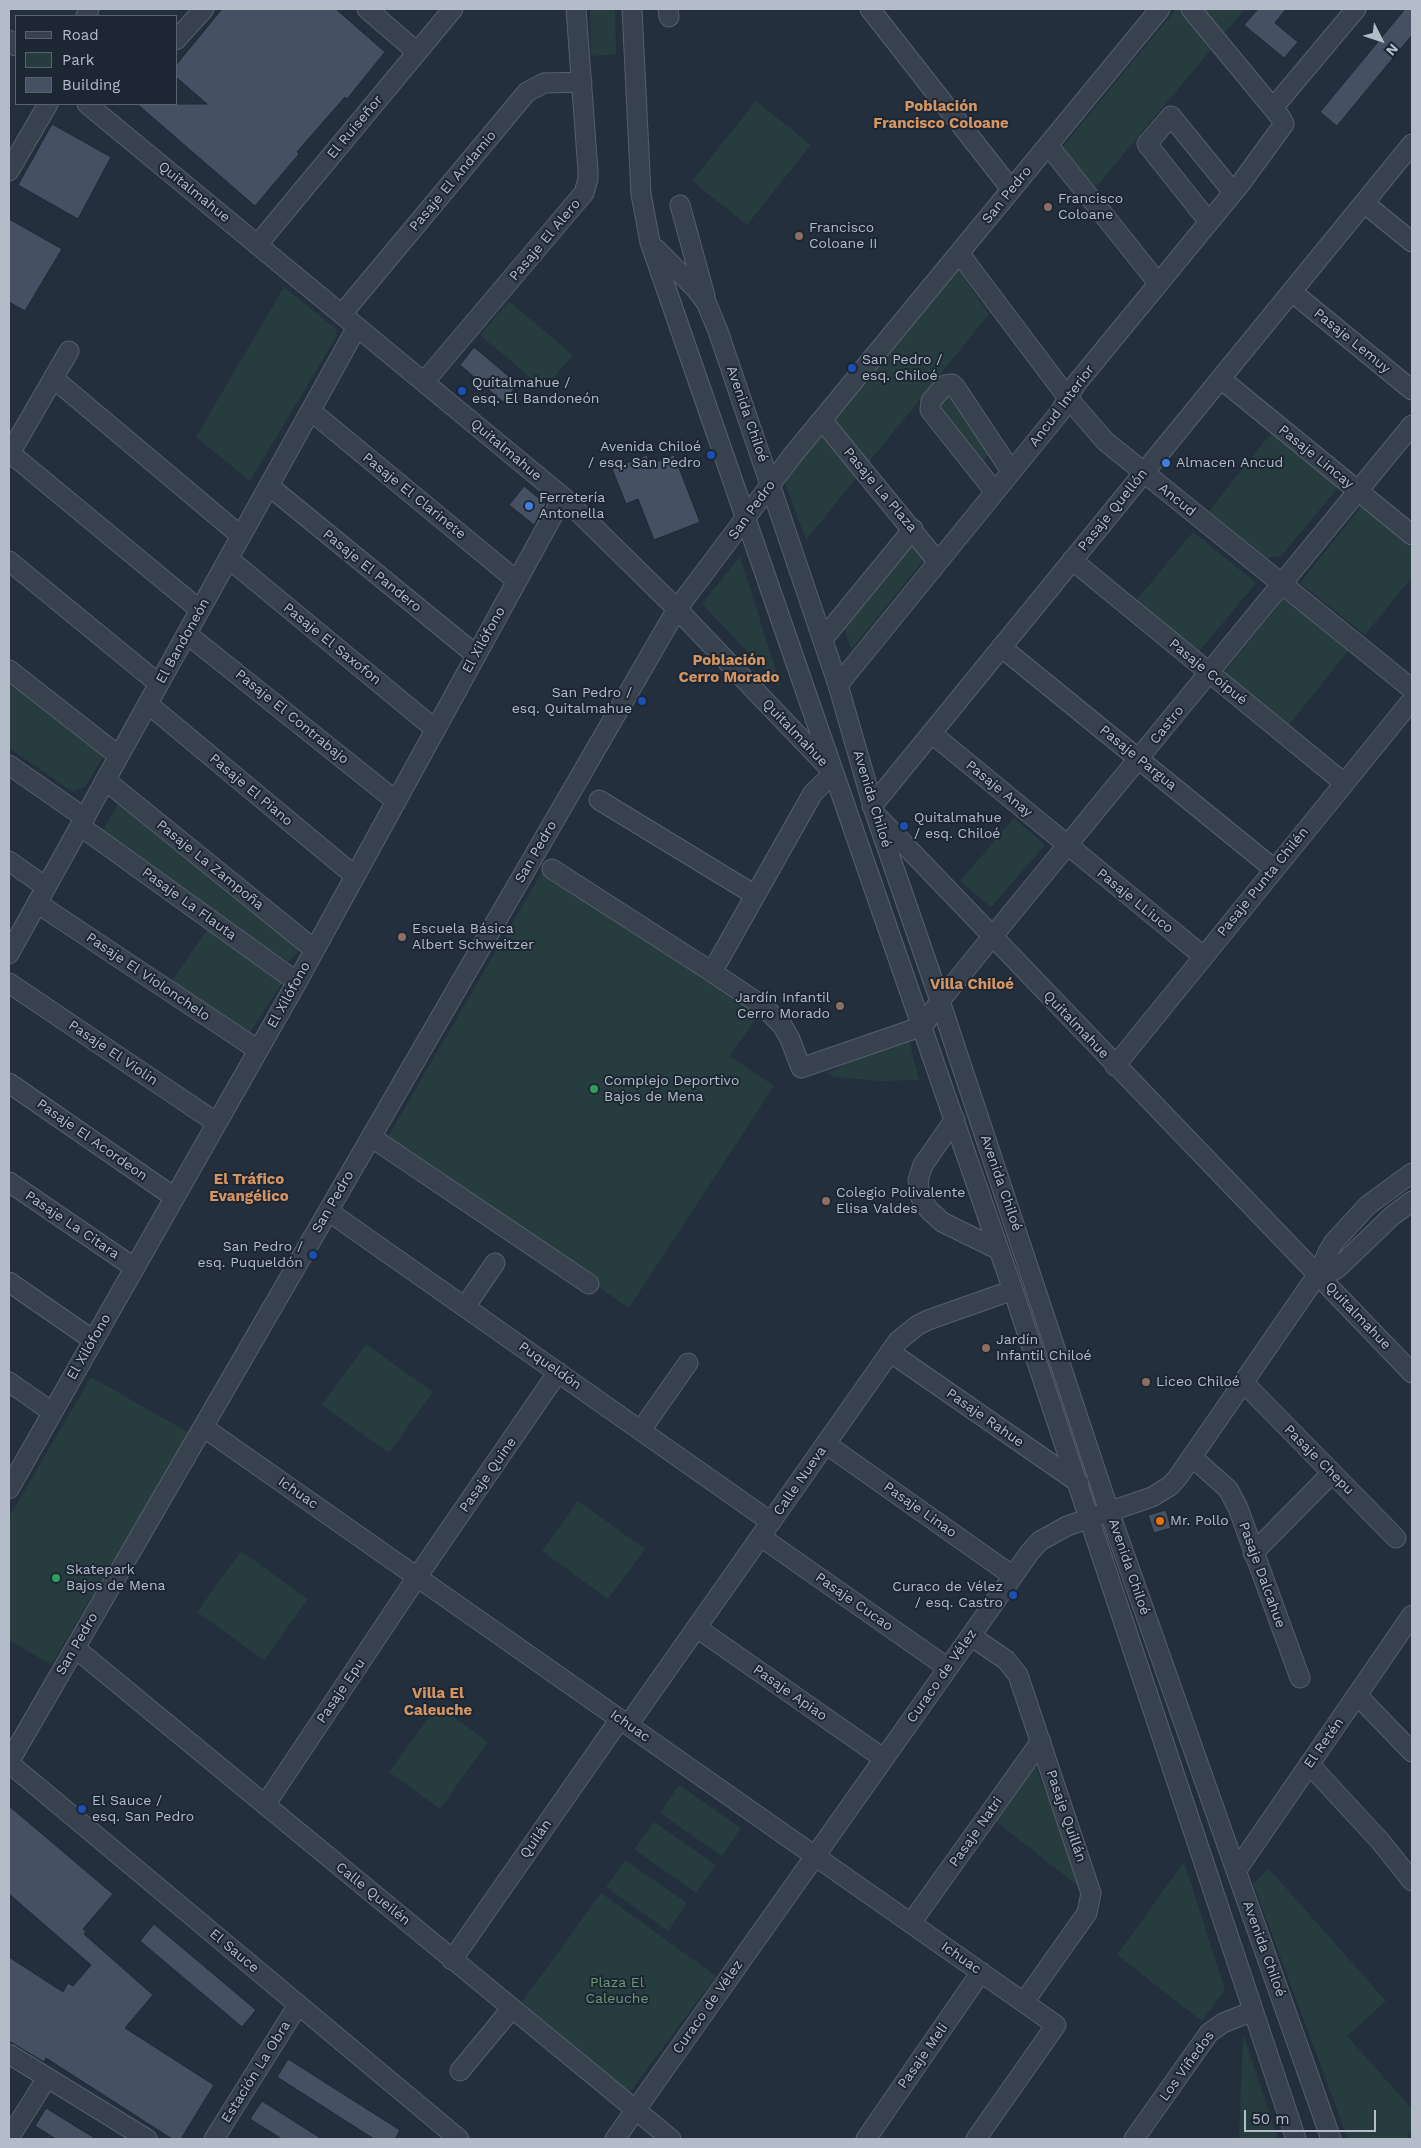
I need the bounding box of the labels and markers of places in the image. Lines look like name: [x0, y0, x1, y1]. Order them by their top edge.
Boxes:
place label: Francisco Coloane: [1058, 191, 1123, 223]
marker: Francisco Coloane: [1042, 201, 1054, 213]
place label: Francisco Coloane II: [809, 220, 877, 252]
marker: Francisco Coloane II: [793, 230, 805, 242]
place label: San Pedro / esq. Chiloé: [862, 352, 942, 384]
marker: San Pedro / esq. Chiloé: [846, 362, 858, 374]
place label: Quitalmahue / esq. El Bandoneón: [472, 375, 599, 408]
marker: Quitalmahue / esq. El Bandoneón: [456, 385, 468, 397]
place label: Avenida Chiloé / esq. San Pedro: [588, 439, 701, 472]
marker: Avenida Chiloé / esq. San Pedro: [705, 449, 717, 461]
place label: Almacen Ancud: [1176, 455, 1283, 471]
marker: Almacen Ancud: [1160, 457, 1172, 469]
place label: Ferretería Antonella: [539, 490, 605, 522]
marker: Ferretería Antonella: [523, 500, 535, 512]
place label: San Pedro / esq. Quitalmahue: [512, 685, 632, 718]
marker: San Pedro / esq. Quitalmahue: [636, 695, 648, 707]
place label: Quitalmahue / esq. Chiloé: [914, 810, 1002, 842]
marker: Quitalmahue / esq. Chiloé: [898, 820, 910, 832]
place label: Escuela Básica Albert Schweitzer: [412, 921, 534, 954]
marker: Escuela Básica Albert Schweitzer: [396, 931, 408, 943]
place label: Jardín Infantil Cerro Morado: [735, 990, 830, 1022]
marker: Jardín Infantil Cerro Morado: [834, 1000, 846, 1012]
place label: Complejo Deportivo Bajos de Mena: [604, 1073, 739, 1106]
marker: Complejo Deportivo Bajos de Mena: [588, 1083, 600, 1095]
place label: Colegio Polivalente Elisa Valdes: [836, 1185, 965, 1218]
marker: Colegio Polivalente Elisa Valdes: [820, 1195, 832, 1207]
place label: San Pedro / esq. Puqueldón: [197, 1239, 303, 1272]
marker: San Pedro / esq. Puqueldón: [307, 1249, 319, 1261]
place label: Jardín Infantil Chiloé: [996, 1332, 1092, 1364]
marker: Jardín Infantil Chiloé: [980, 1342, 992, 1354]
place label: Liceo Chiloé: [1156, 1374, 1240, 1390]
marker: Liceo Chiloé: [1140, 1376, 1152, 1388]
place label: Mr. Pollo: [1170, 1513, 1229, 1529]
marker: Mr. Pollo: [1154, 1515, 1166, 1527]
place label: Skatepark Bajos de Mena: [66, 1562, 165, 1594]
marker: Skatepark Bajos de Mena: [50, 1572, 62, 1584]
place label: Curaco de Vélez / esq. Castro: [892, 1579, 1003, 1611]
marker: Curaco de Vélez / esq. Castro: [1007, 1589, 1019, 1601]
place label: El Sauce / esq. San Pedro: [92, 1793, 194, 1825]
marker: El Sauce / esq. San Pedro: [76, 1803, 88, 1815]

